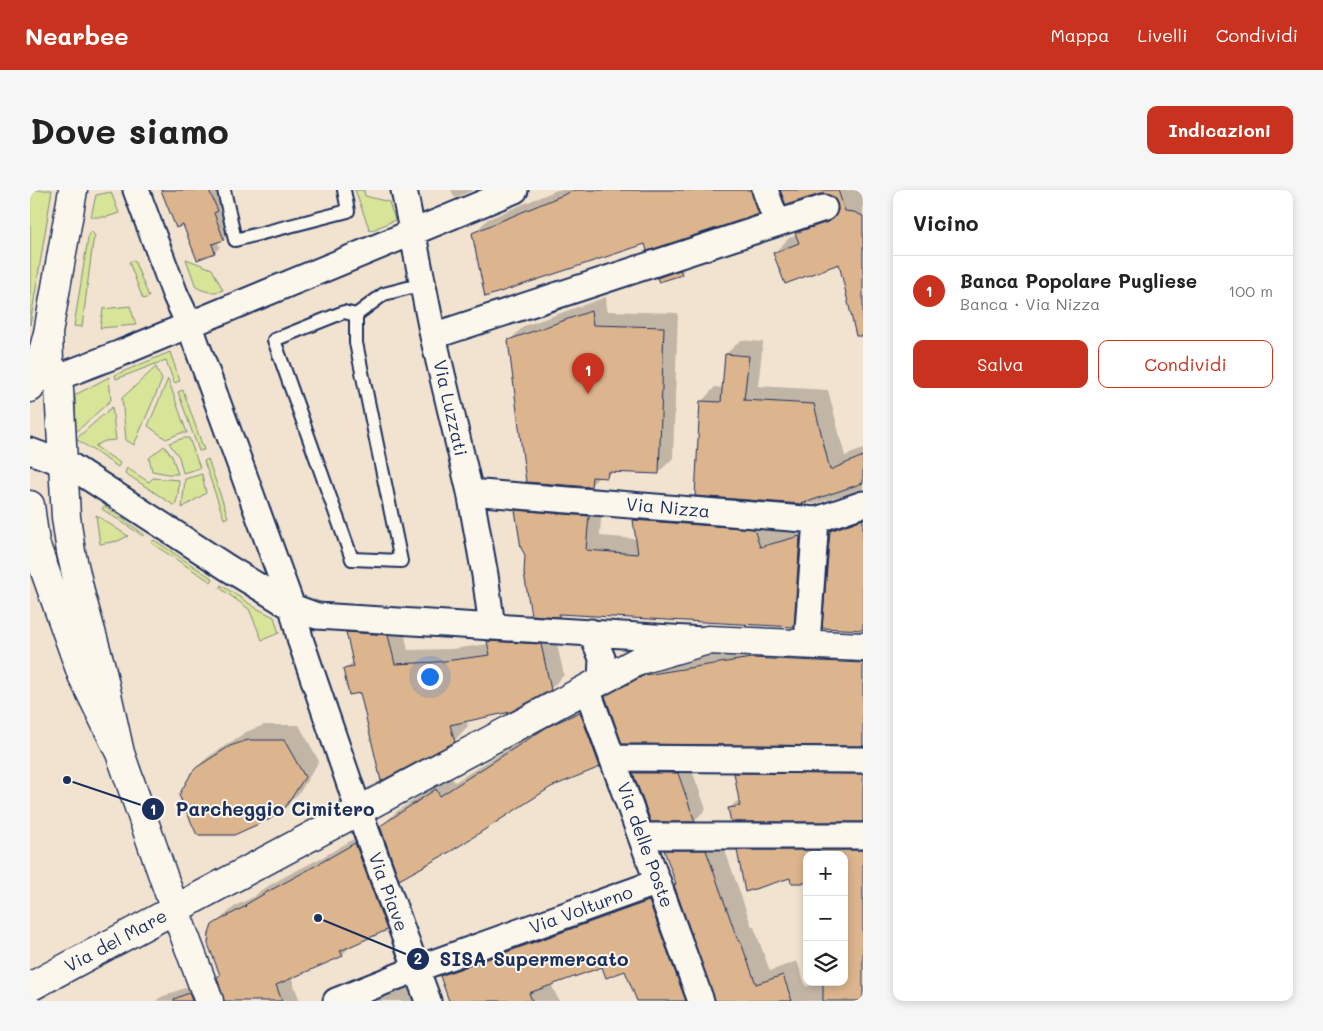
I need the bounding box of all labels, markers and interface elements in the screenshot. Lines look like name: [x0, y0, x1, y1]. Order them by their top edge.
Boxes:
text: Nearbee: [25, 20, 129, 51]
text: Mappa: [1050, 23, 1109, 47]
text: Livelli: [1137, 23, 1188, 47]
text: Condividi: [1216, 23, 1298, 47]
button: Indicazioni: [1147, 106, 1293, 154]
text: Dove siamo: [30, 107, 229, 153]
text: Vicino: [913, 209, 978, 236]
text: Banca Popolare Pugliese: [960, 268, 1197, 293]
text: 1: [925, 280, 933, 301]
text: 100 m: [1228, 280, 1273, 301]
text: Banca · Via Nizza: [960, 293, 1100, 314]
button: Salva: [913, 340, 1088, 388]
button: Condividi: [1098, 340, 1273, 388]
pin: 1: [572, 353, 604, 394]
street label: Via Luzzati: [428, 357, 474, 458]
street label: Via Nizza: [625, 491, 711, 523]
your location: [417, 664, 443, 690]
street label: Via delle Poste: [612, 779, 680, 911]
callout: Parcheggio Cimitero: [140, 792, 384, 826]
text: Parcheggio Cimitero: [176, 796, 374, 821]
text: 1: [150, 799, 156, 819]
street label: Via Piave: [364, 849, 414, 935]
map controls: [803, 851, 848, 986]
button: +: [803, 851, 848, 896]
street label: Via Volturno: [526, 879, 636, 939]
button: −: [803, 896, 848, 941]
street label: Via del Mare: [60, 903, 171, 977]
button: layers: [803, 941, 848, 986]
callout: SISA Supermercato: [405, 942, 639, 976]
text: SISA Supermercato: [440, 946, 628, 971]
text: 2: [414, 948, 422, 968]

